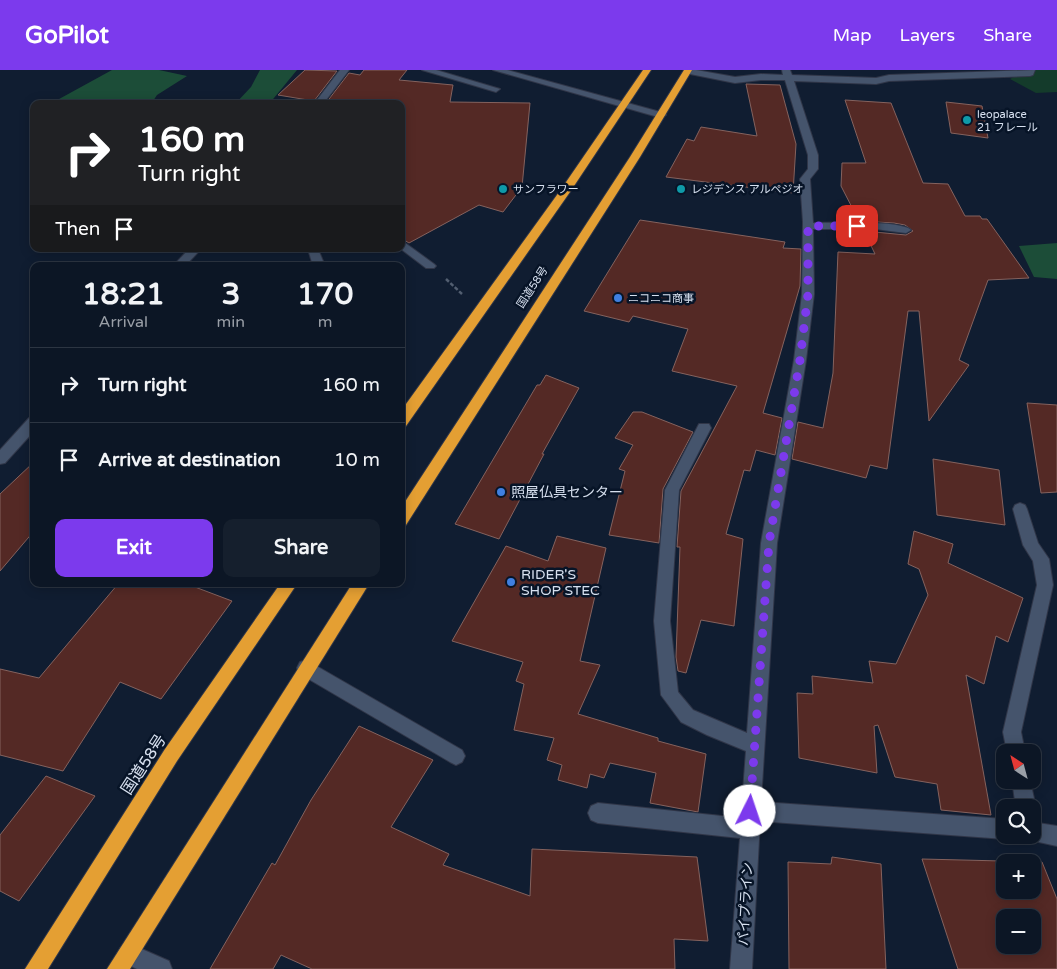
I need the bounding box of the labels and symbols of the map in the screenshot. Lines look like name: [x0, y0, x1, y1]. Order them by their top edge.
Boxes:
place label: leopalace 21 フレール: [977, 108, 1038, 134]
marker: leopalace 21 フレール: [961, 114, 973, 126]
marker: サンフラワー: [497, 183, 509, 195]
place label: サンフラワー: [513, 183, 579, 196]
marker: レジデンス アルペジオ: [675, 183, 687, 195]
place label: レジデンス アルペジオ: [691, 183, 804, 196]
pin: [836, 205, 878, 247]
street label: 国道58号: [514, 264, 551, 310]
marker: ニコニコ商事: [612, 292, 624, 304]
place label: ニコニコ商事: [628, 292, 694, 305]
place label: 照屋仏具センター: [511, 484, 623, 501]
marker: 照屋仏具センター: [495, 486, 507, 498]
place label: RIDER'S SHOP STEC: [521, 566, 600, 599]
marker: RIDER'S SHOP STEC: [505, 576, 517, 588]
street label: 国道58号: [117, 731, 171, 799]
north arrow: [996, 744, 1041, 789]
position arrow: [723, 784, 775, 836]
street label: パイプライン: [735, 862, 756, 946]

